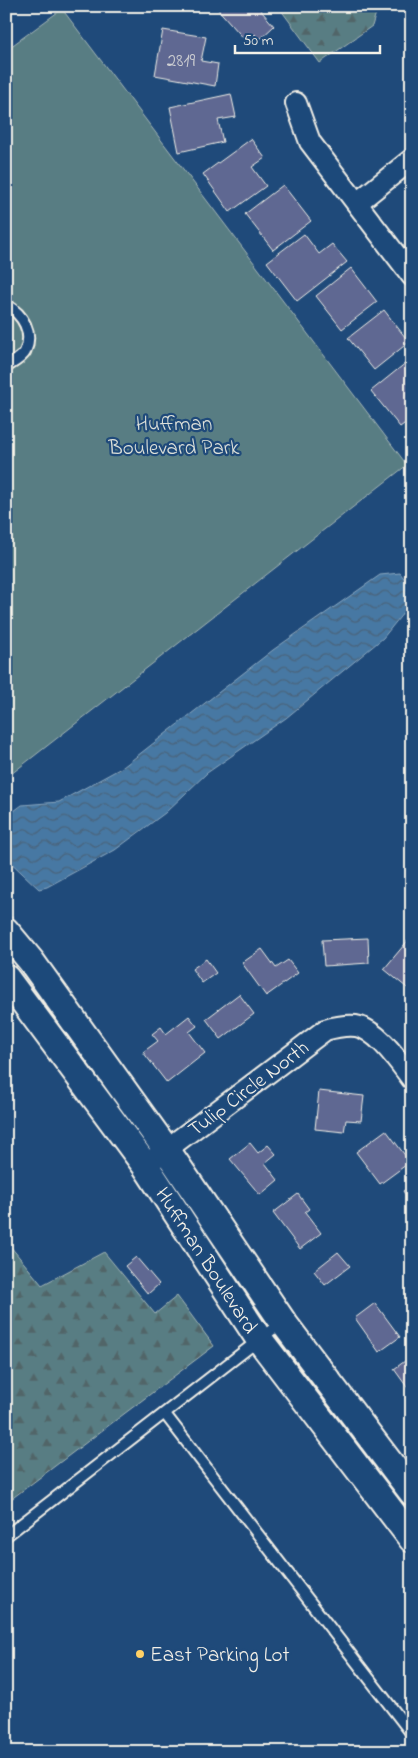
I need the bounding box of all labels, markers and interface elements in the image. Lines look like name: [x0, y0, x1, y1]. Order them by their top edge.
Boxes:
scale bar: [235, 22, 380, 54]
text: 50 m: [243, 30, 274, 52]
house number: 2819: [167, 48, 195, 75]
park label: Huffman Boulevard Park: [108, 410, 240, 464]
street label: Tulip Circle North: [182, 1034, 316, 1145]
street label: Huffman Boulevard: [147, 1182, 264, 1341]
place label: East Parking Lot: [150, 1641, 290, 1673]
marker: East Parking Lot: [134, 1648, 146, 1660]

